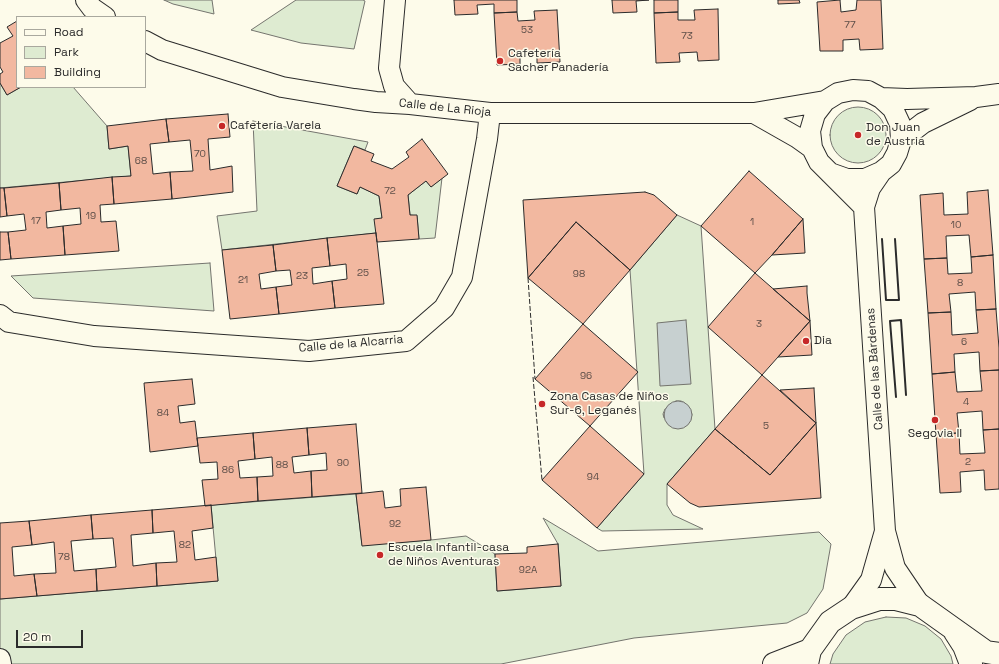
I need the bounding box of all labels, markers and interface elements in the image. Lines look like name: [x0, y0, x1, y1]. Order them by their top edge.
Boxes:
legend: [16, 16, 146, 88]
house number: 77: [844, 19, 856, 31]
text: Road: [54, 24, 83, 40]
house number: 53: [521, 24, 533, 36]
house number: 73: [681, 30, 693, 42]
text: Park: [54, 44, 79, 60]
place label: Cafetería Sacher Panadería: [508, 47, 609, 75]
marker: Cafetería Sacher Panadería: [495, 56, 505, 66]
text: Building: [54, 64, 101, 80]
street label: Calle de La Rioja: [398, 96, 492, 120]
place label: Cafetería Varela: [230, 119, 321, 133]
marker: Cafetería Varela: [217, 121, 227, 131]
place label: Don Juan de Austria: [866, 121, 925, 149]
marker: Don Juan de Austria: [853, 130, 863, 140]
house number: 70: [194, 148, 206, 160]
house number: 68: [135, 155, 147, 167]
house number: 72: [384, 185, 396, 197]
house number: 19: [86, 210, 96, 222]
house number: 17: [31, 215, 41, 227]
house number: 1: [750, 216, 754, 228]
house number: 10: [951, 219, 961, 231]
house number: 25: [357, 267, 369, 279]
house number: 98: [573, 268, 585, 280]
house number: 23: [296, 270, 308, 282]
house number: 21: [238, 274, 248, 286]
house number: 8: [957, 277, 963, 289]
street label: Calle de las Bárdenas: [864, 308, 886, 430]
house number: 3: [756, 318, 762, 330]
street label: Calle de la Alcarria: [298, 332, 404, 356]
place label: Dia: [814, 334, 832, 348]
marker: Dia: [801, 336, 811, 346]
house number: 6: [961, 336, 967, 348]
house number: 96: [580, 370, 592, 382]
place label: Zona Casas de Niños Sur-6, Leganés: [550, 390, 669, 418]
house number: 4: [963, 396, 969, 408]
marker: Zona Casas de Niños Sur-6, Leganés: [537, 399, 547, 409]
house number: 84: [157, 407, 169, 419]
marker: Segovia II: [930, 415, 940, 425]
house number: 5: [763, 420, 769, 432]
place label: Segovia II: [908, 427, 962, 441]
house number: 2: [965, 456, 971, 468]
house number: 90: [337, 457, 349, 469]
house number: 88: [276, 459, 288, 471]
house number: 86: [222, 464, 234, 476]
house number: 94: [587, 471, 599, 483]
house number: 92: [389, 518, 401, 530]
house number: 82: [179, 539, 191, 551]
place label: Escuela Infantil-casa de Niños Aventuras: [388, 541, 509, 569]
marker: Escuela Infantil-casa de Niños Aventuras: [375, 550, 385, 560]
house number: 78: [58, 551, 70, 563]
house number: 92A: [519, 564, 537, 576]
scale bar: [18, 622, 85, 648]
text: 20 m: [23, 629, 51, 645]

